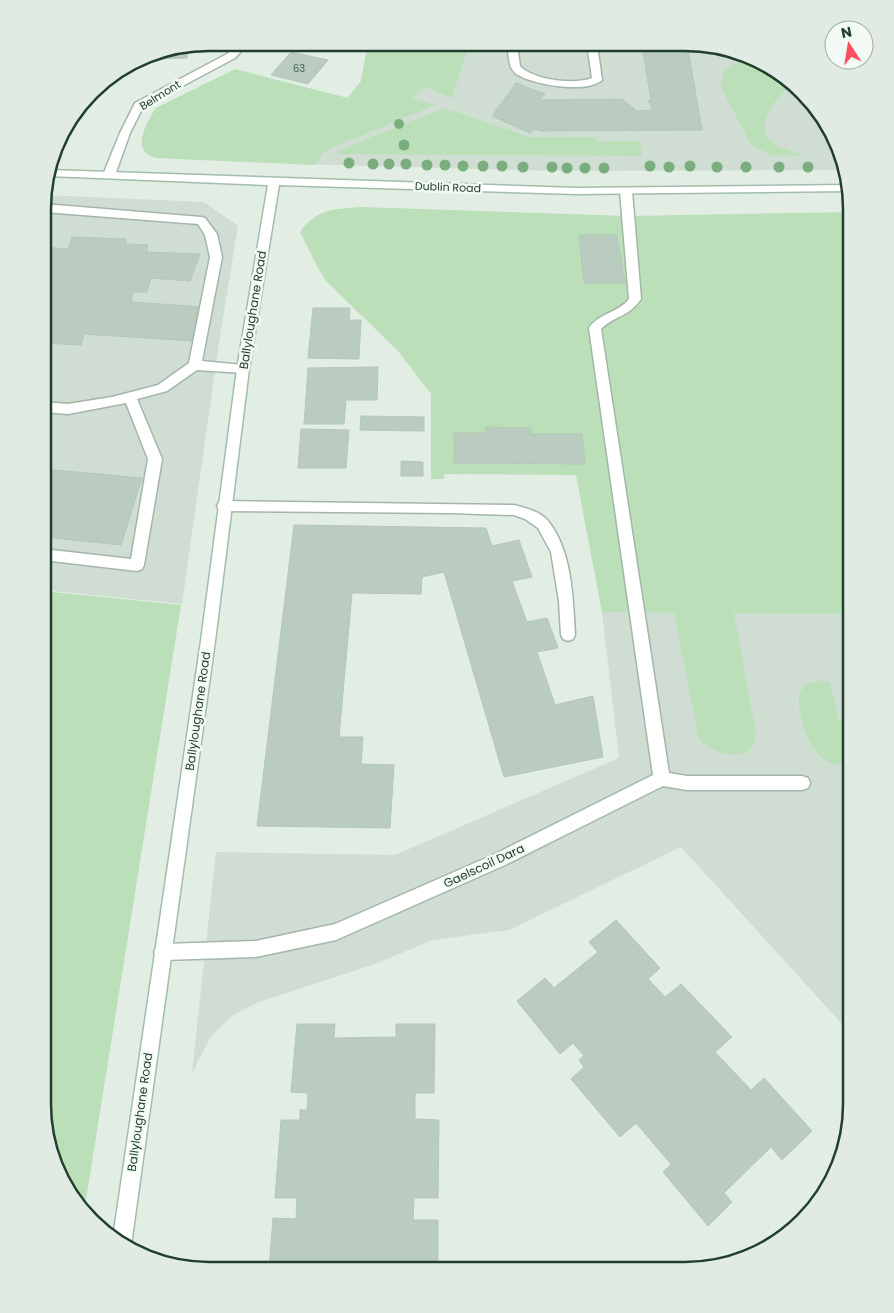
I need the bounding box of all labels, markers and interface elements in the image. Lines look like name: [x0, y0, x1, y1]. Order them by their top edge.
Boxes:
north arrow: [824, 20, 874, 70]
text: N: [839, 21, 854, 43]
house number: 63: [293, 61, 305, 76]
street label: Belmont: [136, 76, 184, 114]
street label: Dublin Road: [415, 178, 481, 196]
street label: Ballyloughane Road: [235, 249, 270, 370]
street label: Ballyloughane Road: [181, 650, 214, 771]
street label: Gaelscoil Dara: [441, 839, 527, 892]
street label: Ballyloughane Road: [123, 1051, 156, 1172]

